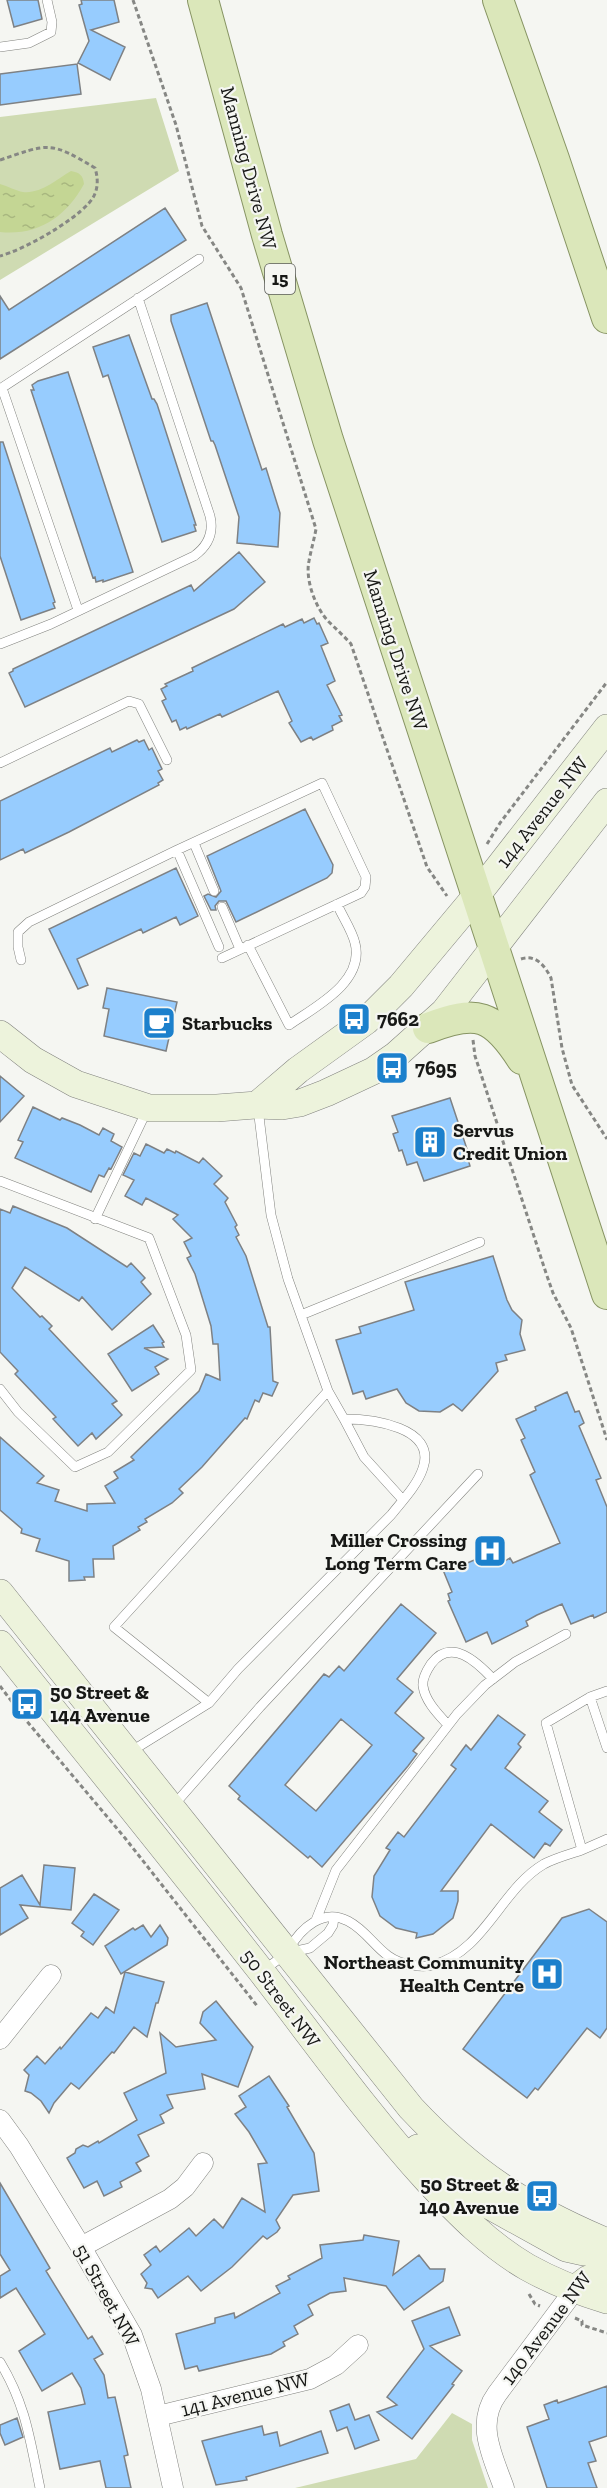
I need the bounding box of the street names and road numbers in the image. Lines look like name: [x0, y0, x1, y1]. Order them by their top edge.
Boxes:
street label: Manning Drive NW: [216, 84, 282, 252]
road number: 15: [265, 264, 295, 294]
street label: Manning Drive NW: [359, 567, 433, 734]
street label: 144 Avenue NW: [491, 751, 593, 872]
street label: 50 Street NW: [236, 1944, 326, 2052]
street label: 51 Street NW: [69, 2240, 145, 2351]
street label: 140 Avenue NW: [496, 2267, 596, 2389]
street label: 141 Avenue NW: [178, 2366, 312, 2422]

